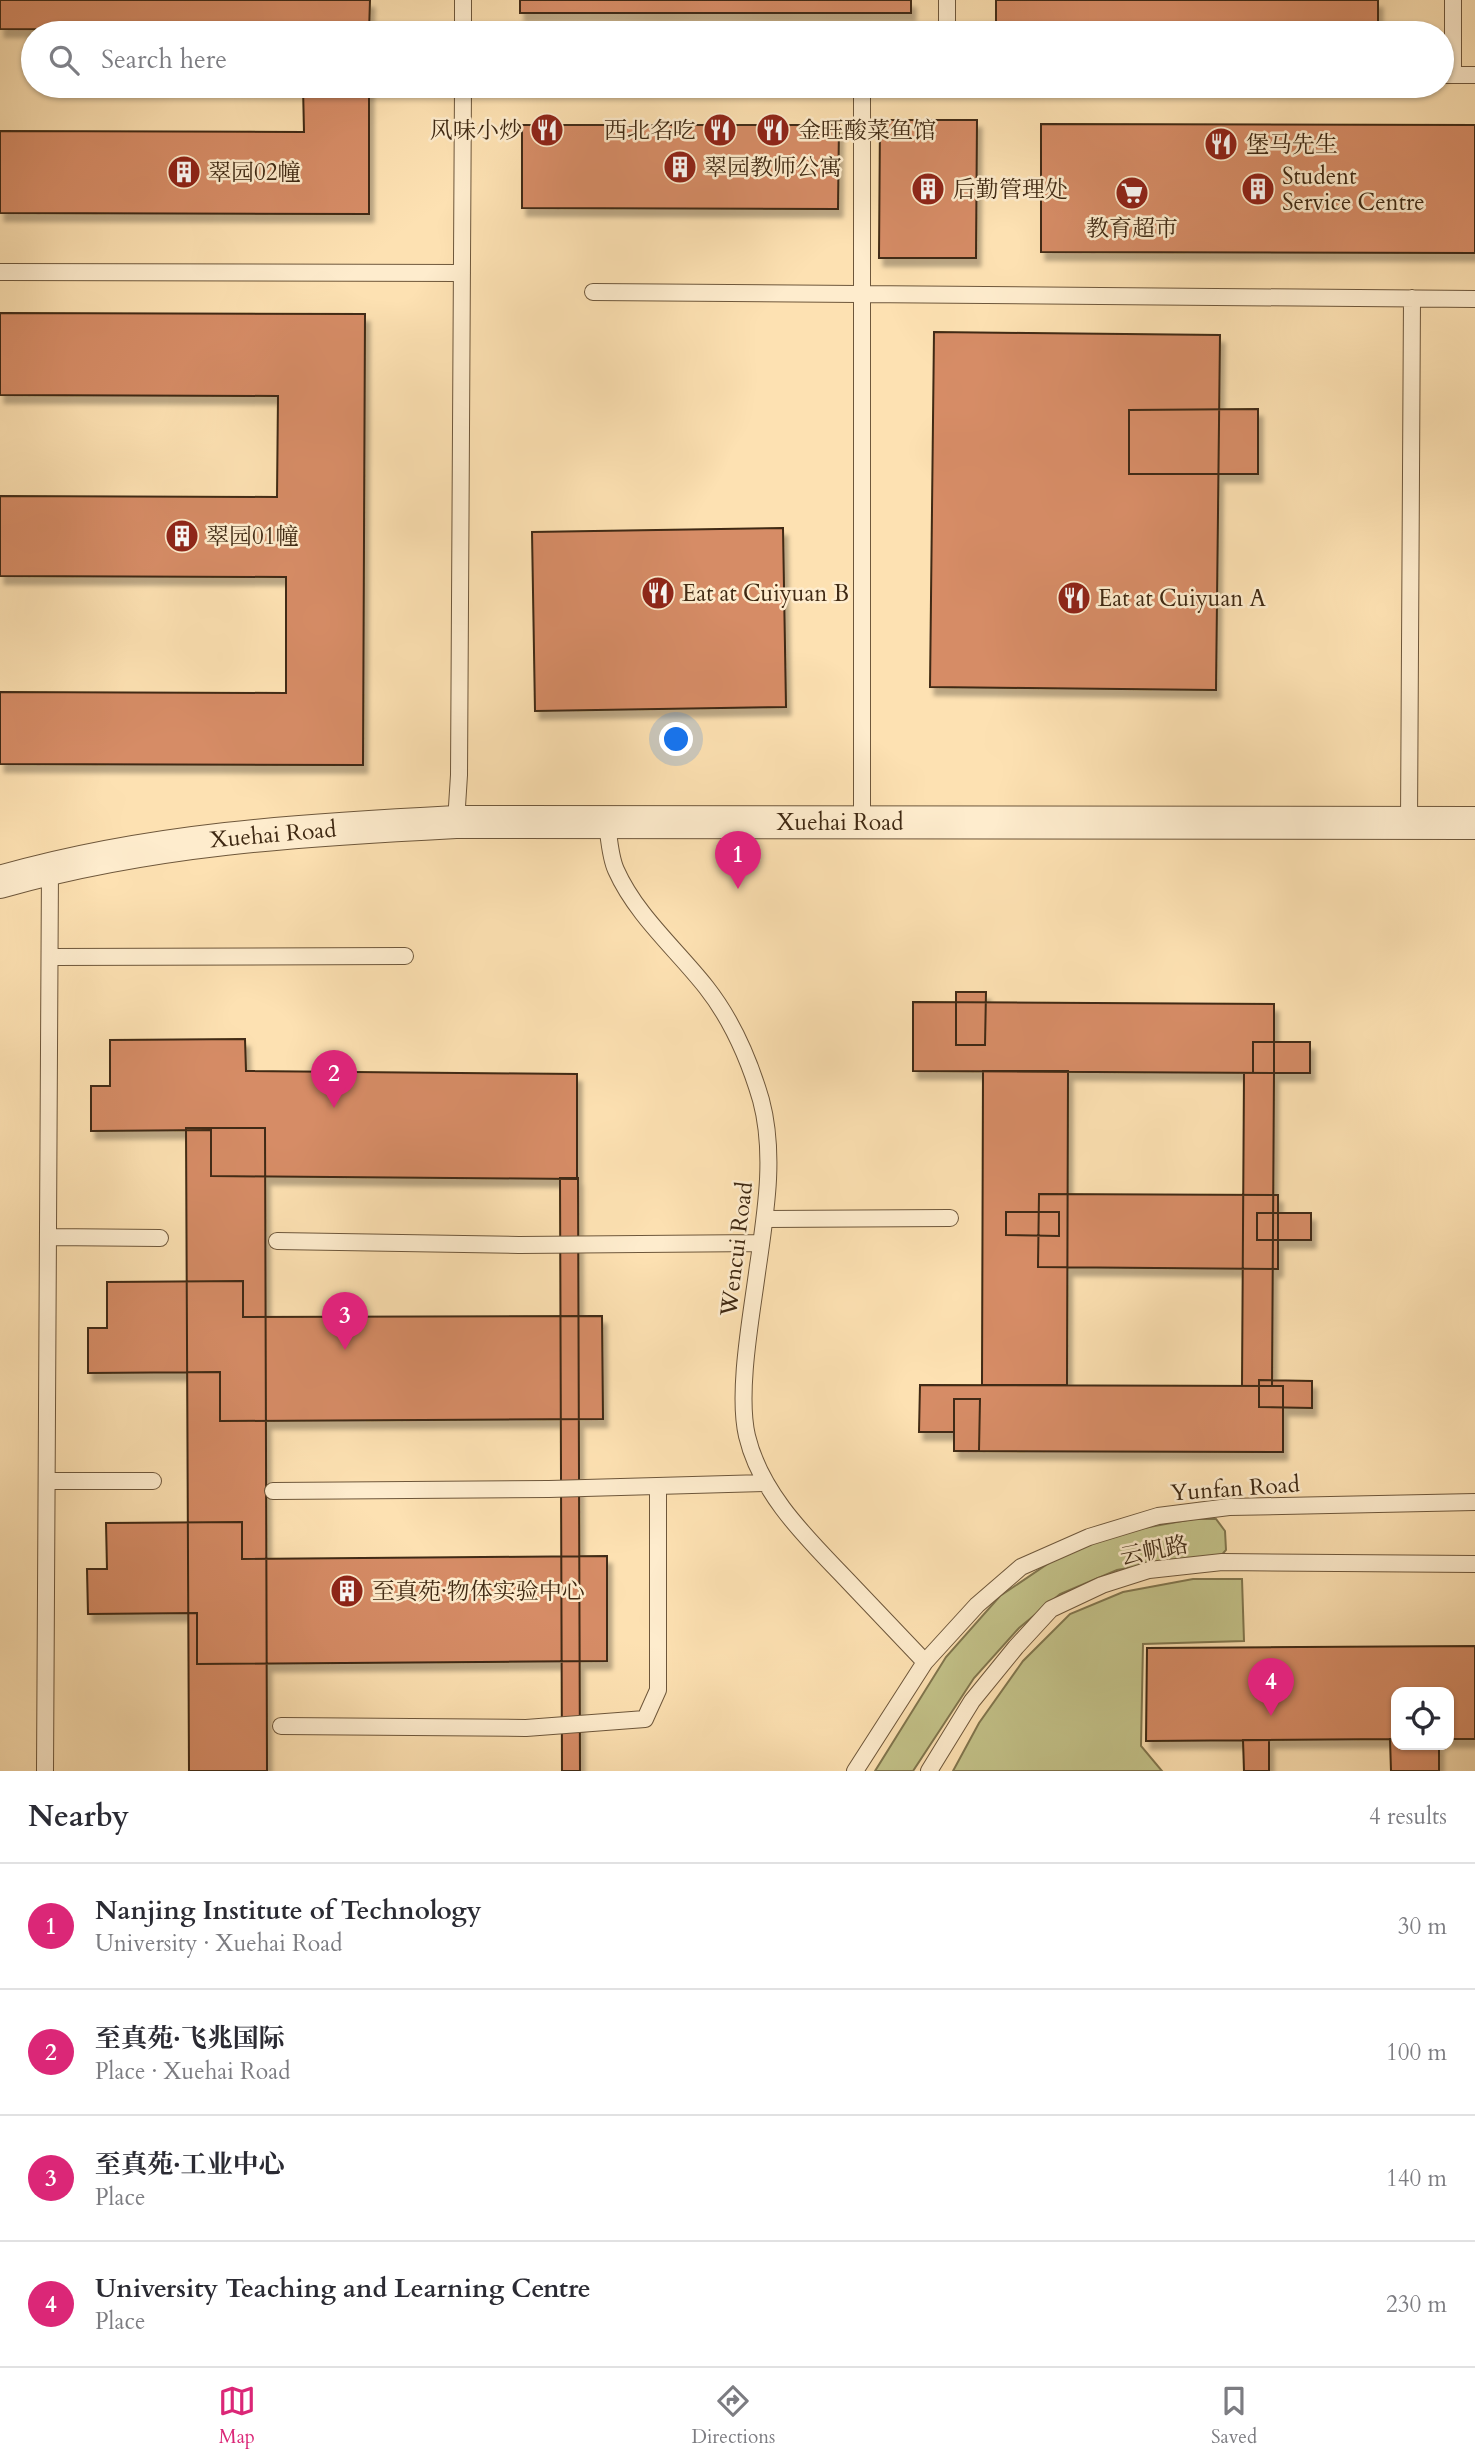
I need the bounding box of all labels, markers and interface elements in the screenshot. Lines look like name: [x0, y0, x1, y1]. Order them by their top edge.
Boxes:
search box: [21, 21, 1454, 98]
icon: search: [45, 41, 83, 79]
text: Search here: [101, 42, 227, 77]
restaurant icon: 风味小炒: [528, 111, 566, 149]
restaurant icon: 西北名吃: [701, 111, 739, 149]
restaurant icon: 金旺酸菜鱼馆: [754, 111, 792, 149]
place label: 风味小炒: [430, 115, 522, 146]
place label: 西北名吃: [604, 115, 696, 146]
place label: 金旺酸菜鱼馆: [798, 115, 936, 146]
restaurant icon: 堡马先生: [1202, 125, 1240, 163]
place label: 堡马先生: [1246, 129, 1338, 160]
building icon: 翠园教师公寓: [661, 148, 699, 186]
place label: 翠园教师公寓: [704, 152, 842, 183]
building icon: 翠园02幢: [165, 153, 203, 191]
place label: 翠园02幢: [208, 157, 301, 188]
place label: Student Service Centre: [1282, 161, 1425, 218]
building icon: 后勤管理处: [909, 170, 947, 208]
building icon: Student Service Centre: [1239, 170, 1277, 208]
place label: 后勤管理处: [953, 174, 1068, 205]
supermarket icon: 教育超市: [1113, 174, 1151, 212]
place label: 教育超市: [1086, 213, 1178, 244]
building icon: 翠园01幢: [163, 517, 201, 555]
place label: 翠园01幢: [206, 521, 299, 552]
restaurant icon: Eat at Cuiyuan B: [639, 574, 677, 612]
place label: Eat at Cuiyuan B: [682, 578, 849, 609]
restaurant icon: Eat at Cuiyuan A: [1055, 579, 1093, 617]
place label: Eat at Cuiyuan A: [1098, 583, 1267, 614]
your location: [659, 722, 693, 756]
street label: Xuehai Road: [777, 807, 904, 838]
street label: Xuehai Road: [208, 813, 338, 855]
pin: 1: [715, 831, 761, 889]
pin: 2: [311, 1050, 357, 1108]
street label: Wencui Road: [713, 1179, 760, 1319]
pin: 3: [322, 1292, 368, 1350]
street label: Yunfan Road: [1169, 1468, 1302, 1508]
street label: 云帆路: [1117, 1529, 1191, 1572]
building icon: 至真苑·物体实验中心: [328, 1572, 366, 1610]
place label: 至真苑·物体实验中心: [372, 1576, 585, 1607]
pin: 4: [1248, 1658, 1294, 1716]
map controls: [1391, 1687, 1454, 1750]
button: locate: [1391, 1687, 1454, 1750]
text: Nearby: [28, 1796, 129, 1837]
text: 4 results: [1369, 1801, 1447, 1832]
text: Nanjing Institute of Technology: [95, 1893, 482, 1928]
text: 1: [45, 1911, 57, 1942]
text: 30 m: [1398, 1911, 1447, 1942]
text: University · Xuehai Road: [95, 1928, 342, 1959]
text: 至真苑·飞兆国际: [95, 2021, 285, 2056]
text: 2: [45, 2037, 57, 2068]
text: 100 m: [1386, 2037, 1447, 2068]
text: Place · Xuehai Road: [95, 2056, 290, 2087]
text: 至真苑·工业中心: [95, 2147, 285, 2182]
text: 3: [45, 2163, 57, 2194]
text: 140 m: [1386, 2163, 1447, 2194]
text: Place: [95, 2182, 145, 2213]
text: University Teaching and Learning Centre: [95, 2271, 591, 2306]
text: 4: [45, 2289, 57, 2320]
text: 230 m: [1386, 2289, 1447, 2320]
text: Place: [95, 2306, 145, 2337]
tab: Map: [218, 2382, 256, 2450]
tab: Directions: [692, 2382, 775, 2450]
tab: Saved: [1211, 2382, 1257, 2450]

